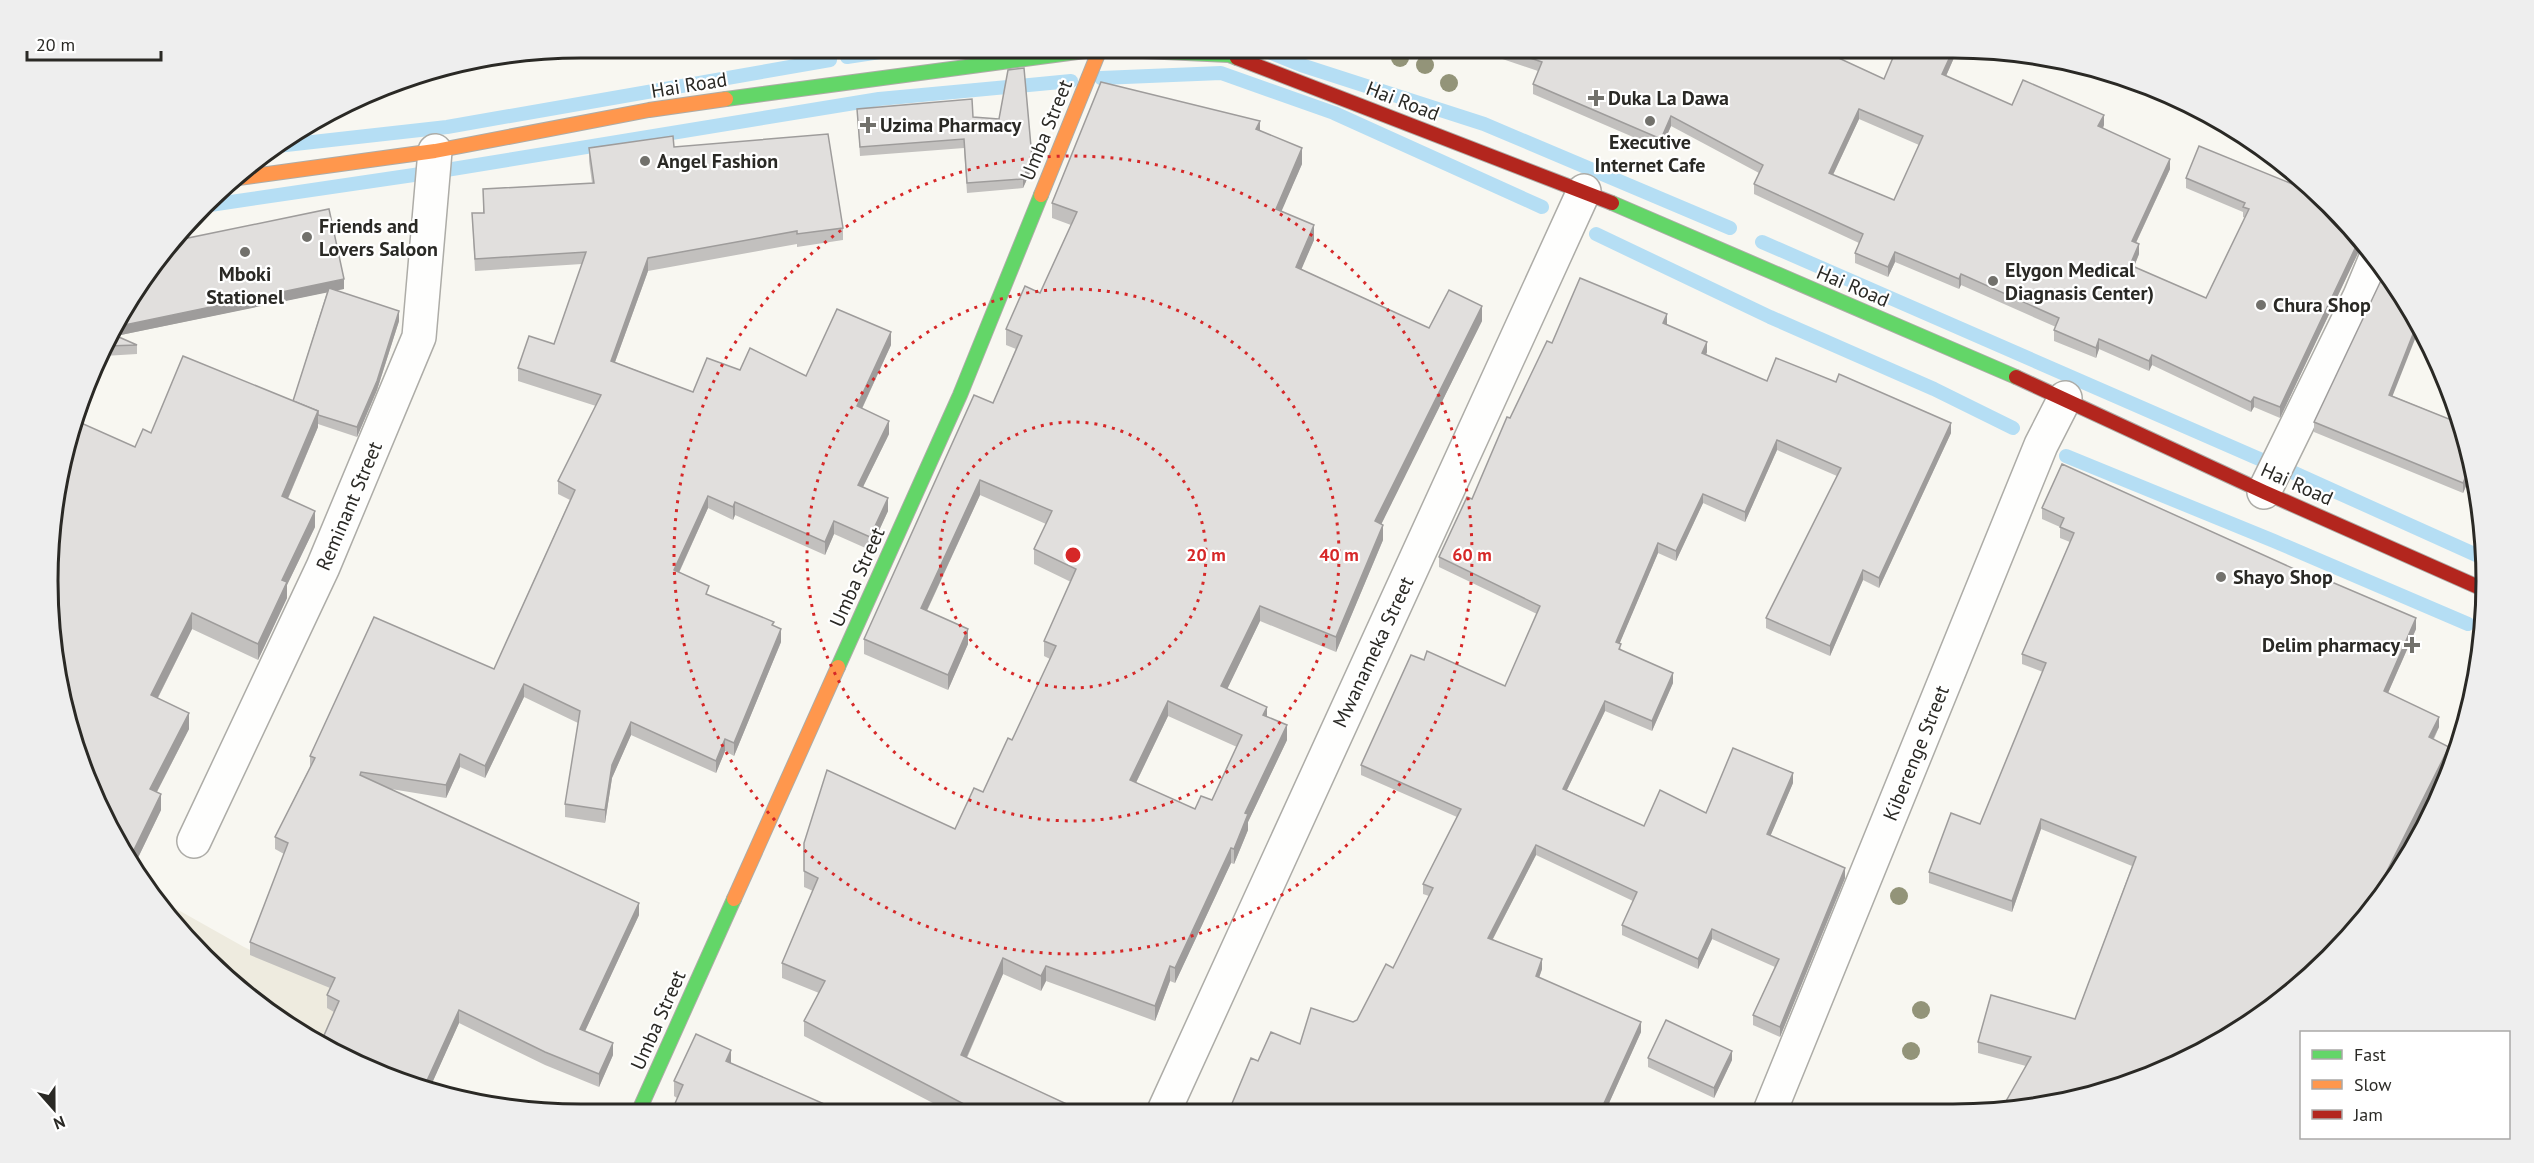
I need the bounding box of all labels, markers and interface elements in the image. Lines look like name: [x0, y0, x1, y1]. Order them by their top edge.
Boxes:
scale bar: [27, 24, 160, 62]
text: 20 m: [36, 33, 75, 56]
street label: Hai Road: [649, 66, 729, 104]
street label: Hai Road: [1363, 75, 1443, 127]
street label: Umba Street: [1014, 76, 1078, 184]
place label: Duka La Dawa: [1608, 85, 1729, 111]
marker: Duka La Dawa: [1589, 91, 1603, 105]
place label: Uzima Pharmacy: [880, 112, 1022, 138]
marker: Executive Internet Cafe: [1643, 114, 1657, 128]
marker: Uzima Pharmacy: [861, 118, 875, 132]
place label: Executive Internet Cafe: [1595, 129, 1705, 178]
place label: Angel Fashion: [657, 148, 778, 174]
marker: Angel Fashion: [638, 154, 652, 168]
place label: Friends and Lovers Saloon: [319, 213, 438, 262]
marker: Friends and Lovers Saloon: [300, 230, 314, 244]
marker: Mboki Stationel: [238, 245, 252, 259]
place label: Elygon Medical Diagnasis Center): [2005, 257, 2154, 306]
street label: Hai Road: [1813, 259, 1893, 313]
place label: Mboki Stationel: [206, 261, 284, 310]
marker: Elygon Medical Diagnasis Center): [1986, 274, 2000, 288]
place label: Chura Shop: [2273, 292, 2371, 318]
marker: Chura Shop: [2254, 298, 2268, 312]
street label: Reminant Street: [310, 437, 388, 574]
street label: Hai Road: [2257, 457, 2337, 511]
street label: Umba Street: [823, 523, 891, 631]
text: 20 m: [1186, 543, 1226, 566]
text: 40 m: [1319, 543, 1359, 566]
text: 60 m: [1452, 543, 1492, 566]
centre of rings: [1063, 545, 1083, 565]
place label: Shayo Shop: [2233, 564, 2333, 590]
marker: Shayo Shop: [2214, 570, 2228, 584]
street label: Mwanameka Street: [1327, 572, 1419, 732]
place label: Delim pharmacy: [2262, 632, 2400, 658]
marker: Delim pharmacy: [2405, 638, 2419, 652]
street label: Kiberenge Street: [1877, 681, 1955, 825]
street label: Umba Street: [624, 966, 692, 1074]
legend: [2300, 1031, 2510, 1139]
text: Fast: [2354, 1043, 2386, 1066]
text: Slow: [2354, 1073, 2392, 1096]
north arrow: [24, 1079, 84, 1139]
text: Jam: [2353, 1103, 2383, 1126]
text: N: [51, 1112, 68, 1134]

